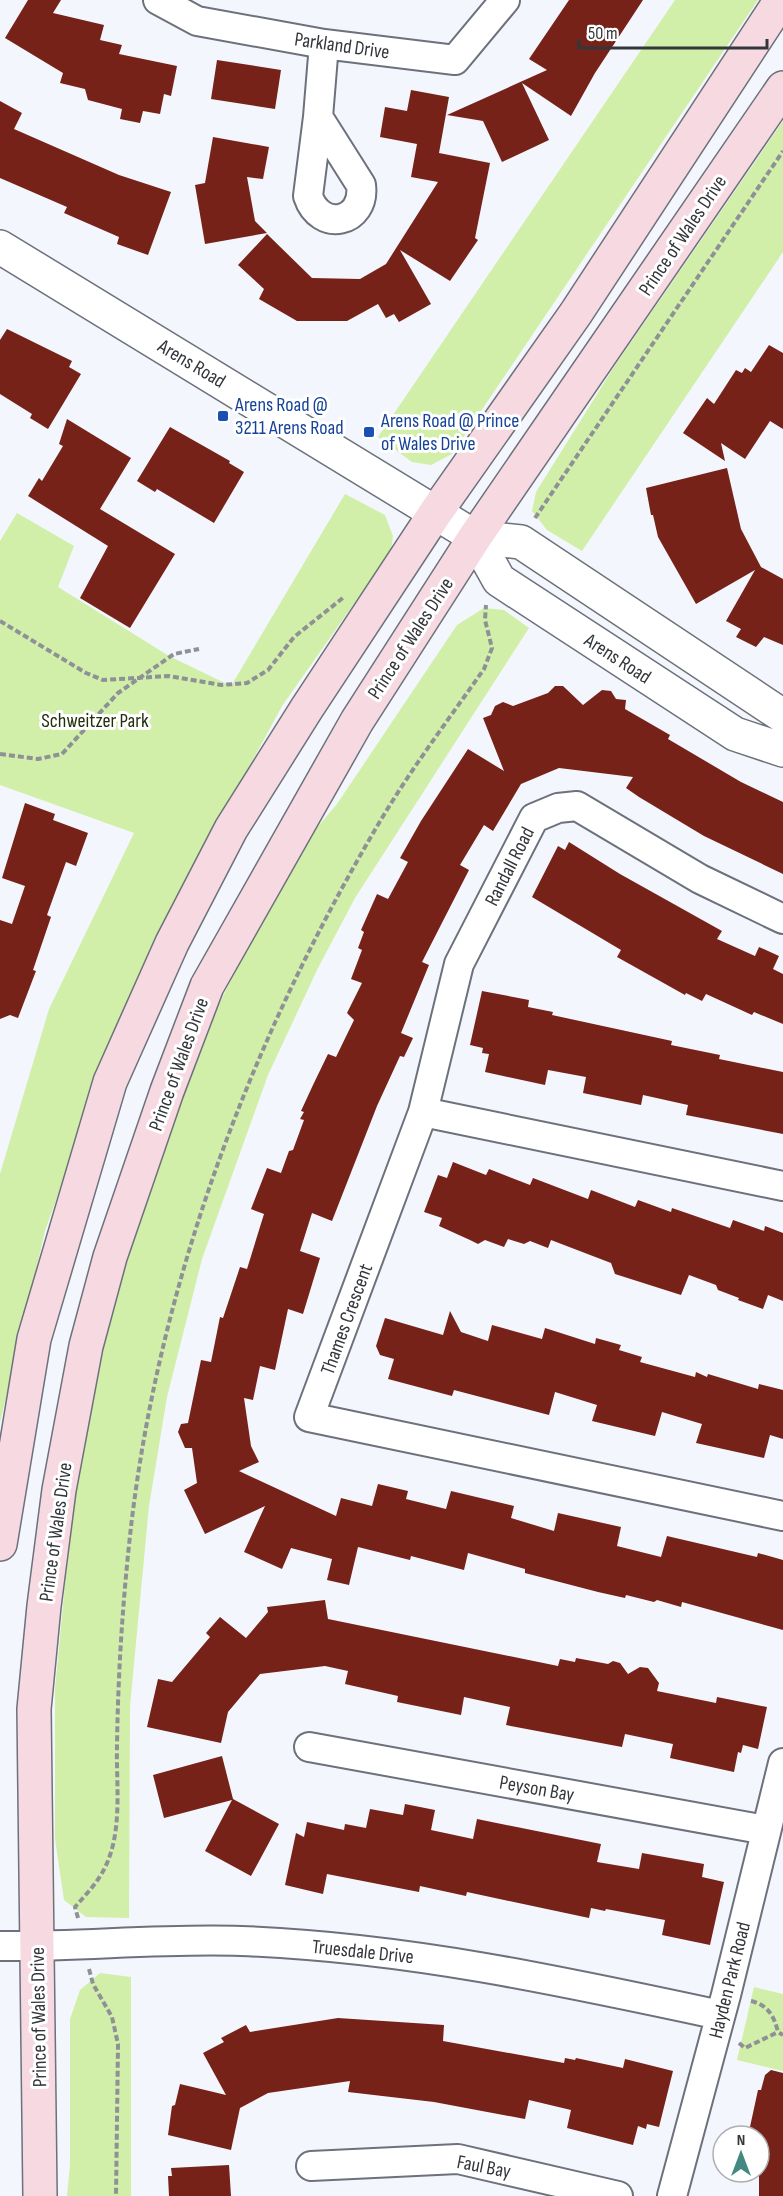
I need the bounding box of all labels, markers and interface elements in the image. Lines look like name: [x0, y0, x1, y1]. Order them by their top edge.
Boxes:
scale bar: [579, 12, 766, 50]
text: 50 m: [588, 23, 618, 44]
street label: Parkland Drive: [293, 27, 391, 65]
street label: Prince of Wales Drive: [634, 171, 732, 300]
street label: Arens Road: [152, 334, 230, 393]
place label: Arens Road @ 3211 Arens Road: [234, 393, 344, 440]
marker: Arens Road @ 3211 Arens Road: [216, 409, 230, 423]
place label: Arens Road @ Prince of Wales Drive: [380, 409, 519, 456]
marker: Arens Road @ Prince of Wales Drive: [362, 425, 376, 439]
street label: Prince of Wales Drive: [363, 573, 459, 704]
street label: Arens Road: [579, 628, 655, 689]
park label: Schweitzer Park: [41, 709, 149, 733]
street label: Randall Road: [480, 823, 540, 910]
street label: Prince of Wales Drive: [144, 994, 214, 1134]
street label: Thames Crescent: [316, 1261, 378, 1378]
street label: Prince of Wales Drive: [34, 1461, 78, 1603]
street label: Peyson Bay: [498, 1771, 576, 1807]
street label: Hayden Park Road: [704, 1920, 756, 2041]
street label: Truesdale Drive: [311, 1935, 415, 1969]
street label: Prince of Wales Drive: [26, 1947, 52, 2087]
north arrow: [711, 2124, 771, 2184]
text: N: [737, 2131, 745, 2150]
street label: Faul Bay: [455, 2150, 513, 2184]

